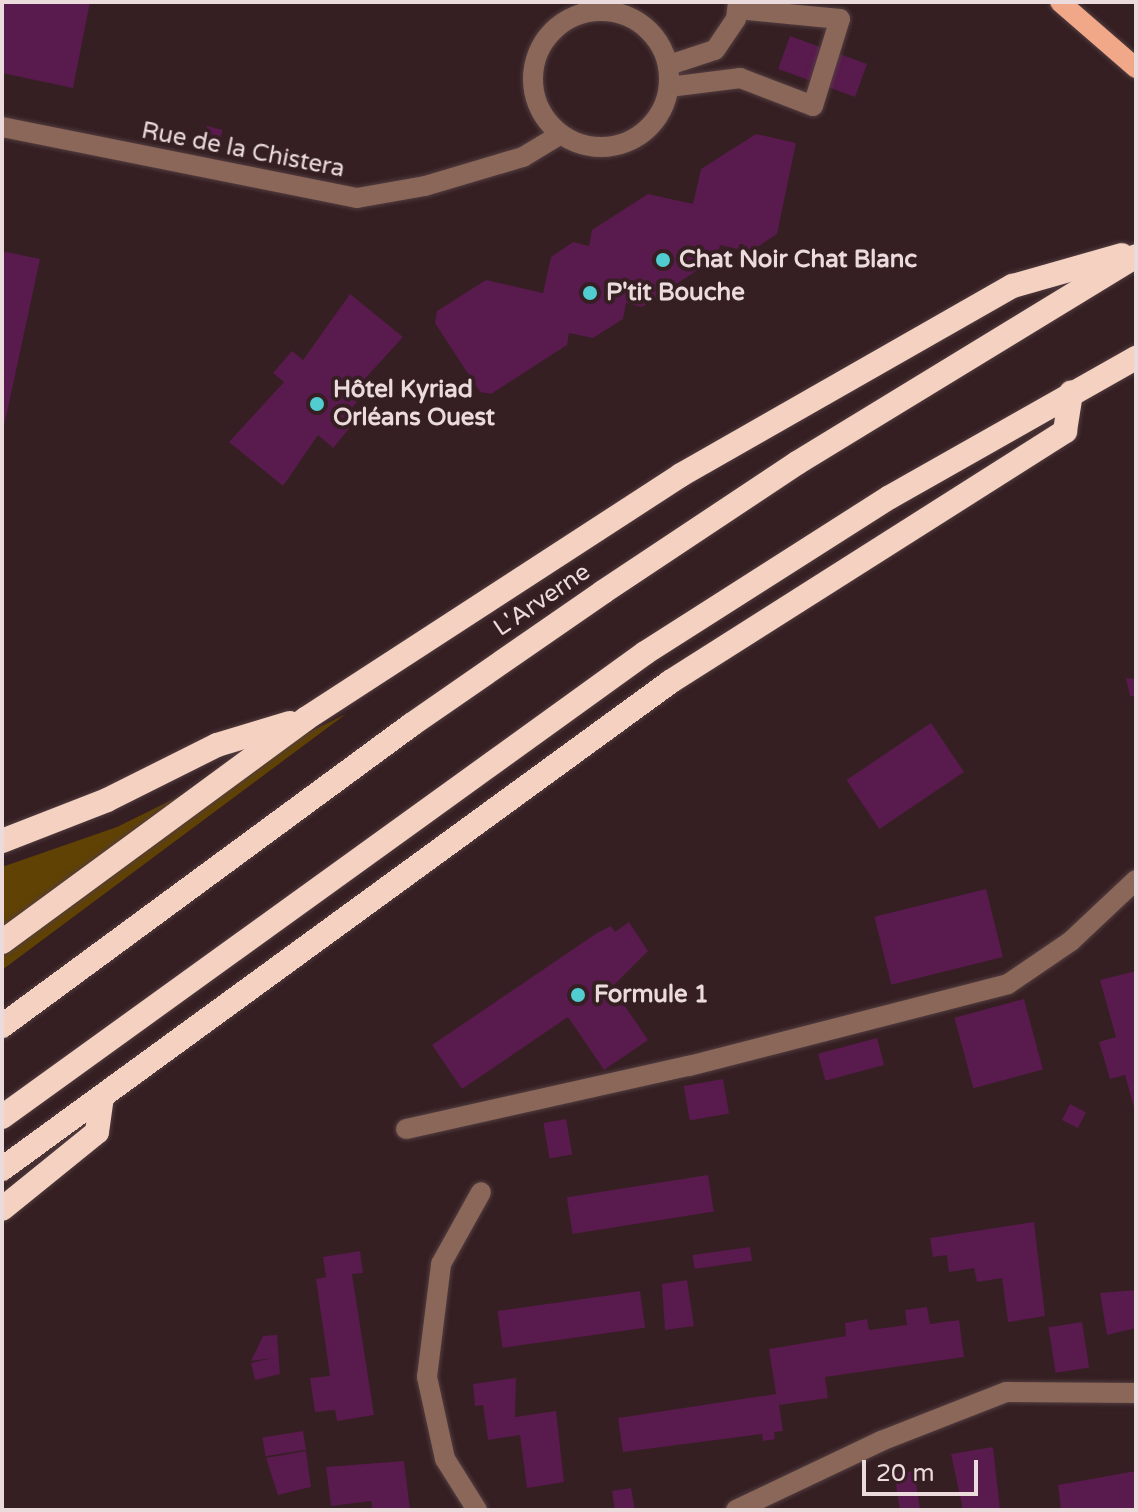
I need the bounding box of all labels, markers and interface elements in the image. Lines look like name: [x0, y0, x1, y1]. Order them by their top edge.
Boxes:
street label: Rue de la Chistera: [139, 116, 347, 184]
place label: Chat Noir Chat Blanc: [679, 246, 917, 274]
marker: Chat Noir Chat Blanc: [654, 251, 672, 269]
place label: P'tit Bouche: [606, 279, 745, 307]
marker: P'tit Bouche: [581, 284, 599, 302]
place label: Hôtel Kyriad Orléans Ouest: [333, 376, 495, 432]
marker: Hôtel Kyriad Orléans Ouest: [308, 395, 326, 413]
street label: L'Arverne: [489, 557, 595, 643]
place label: Formule 1: [594, 981, 709, 1009]
marker: Formule 1: [569, 986, 587, 1004]
scale bar: [866, 1444, 982, 1494]
text: 20 m: [876, 1459, 934, 1488]

